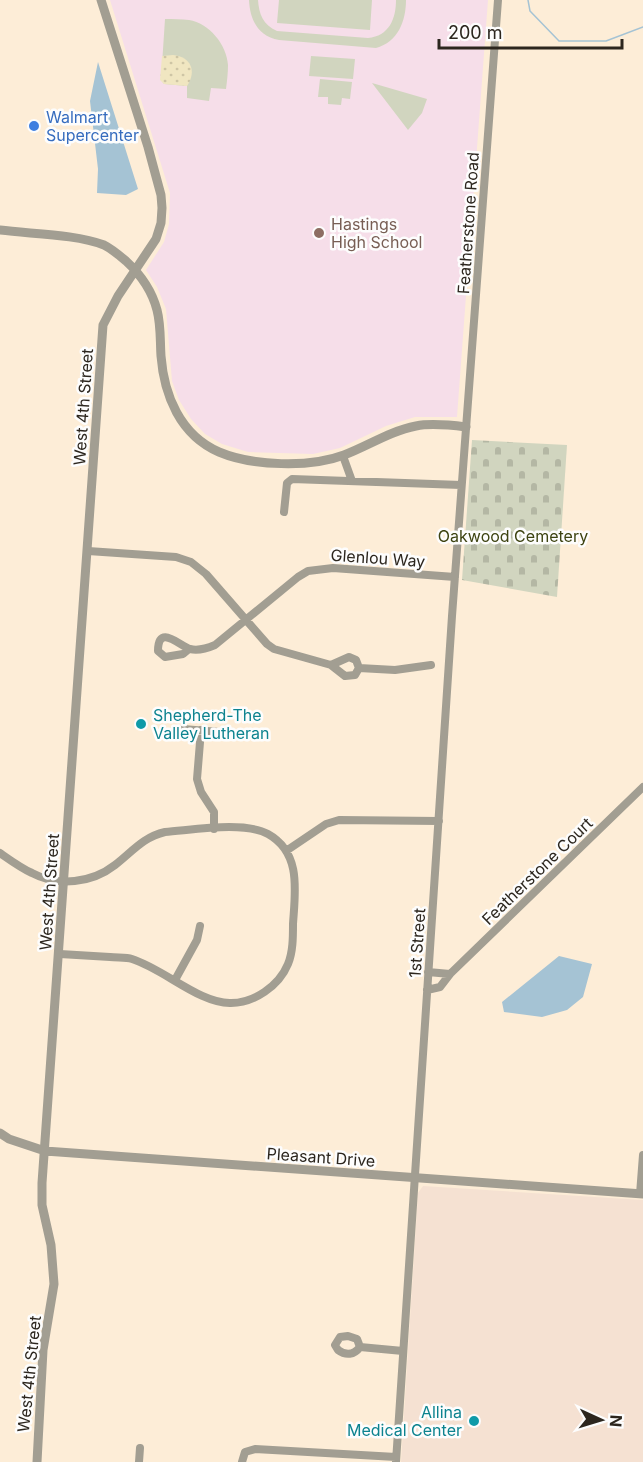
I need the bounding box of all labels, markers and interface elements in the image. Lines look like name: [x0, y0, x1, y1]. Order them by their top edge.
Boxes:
scale bar: [439, 12, 622, 50]
text: 200 m: [448, 22, 503, 43]
place label: Walmart Supercenter: [46, 107, 139, 145]
marker: Walmart Supercenter: [27, 119, 41, 133]
street label: Featherstone Road: [453, 151, 483, 295]
place label: Hastings High School: [331, 214, 422, 252]
marker: Hastings High School: [312, 226, 326, 240]
street label: West 4th Street: [69, 348, 97, 466]
park label: Oakwood Cemetery: [438, 526, 588, 546]
street label: Glenlou Way: [330, 545, 426, 571]
place label: Shepherd-The Valley Lutheran: [153, 705, 269, 743]
marker: Shepherd-The Valley Lutheran: [134, 717, 148, 731]
street label: Featherstone Court: [478, 813, 596, 929]
street label: West 4th Street: [35, 833, 63, 951]
street label: 1st Street: [405, 907, 429, 979]
street label: Pleasant Drive: [266, 1143, 376, 1171]
street label: West 4th Street: [13, 1315, 45, 1433]
north arrow: [571, 1390, 631, 1450]
place label: Allina Medical Center: [347, 1402, 462, 1440]
marker: Allina Medical Center: [467, 1414, 481, 1428]
text: N: [606, 1414, 626, 1428]

